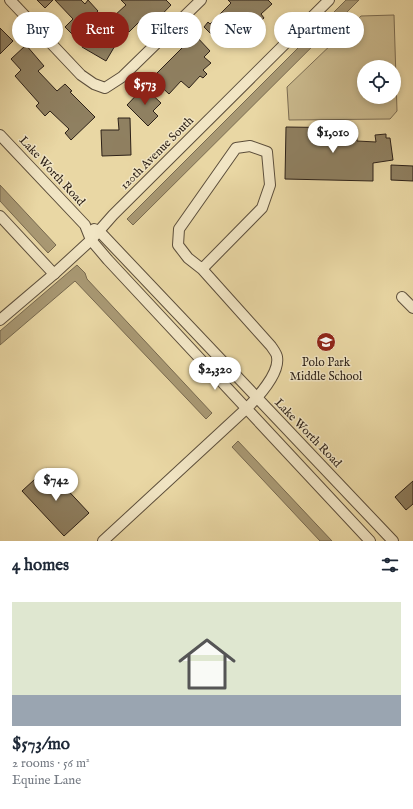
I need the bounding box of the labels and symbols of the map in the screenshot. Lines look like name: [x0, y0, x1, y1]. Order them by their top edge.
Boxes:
pin: $573: [121, 72, 169, 106]
street label: 120th Avenue South: [117, 113, 197, 193]
pin: $1,010: [300, 120, 366, 154]
street label: Lake Worth Road: [16, 133, 89, 209]
school or university icon: Polo Park Middle School: [315, 331, 337, 353]
place label: Polo Park Middle School: [290, 355, 363, 384]
pin: $2,320: [182, 357, 248, 391]
street label: Lake Worth Road: [271, 395, 345, 471]
pin: $742: [32, 468, 80, 502]

